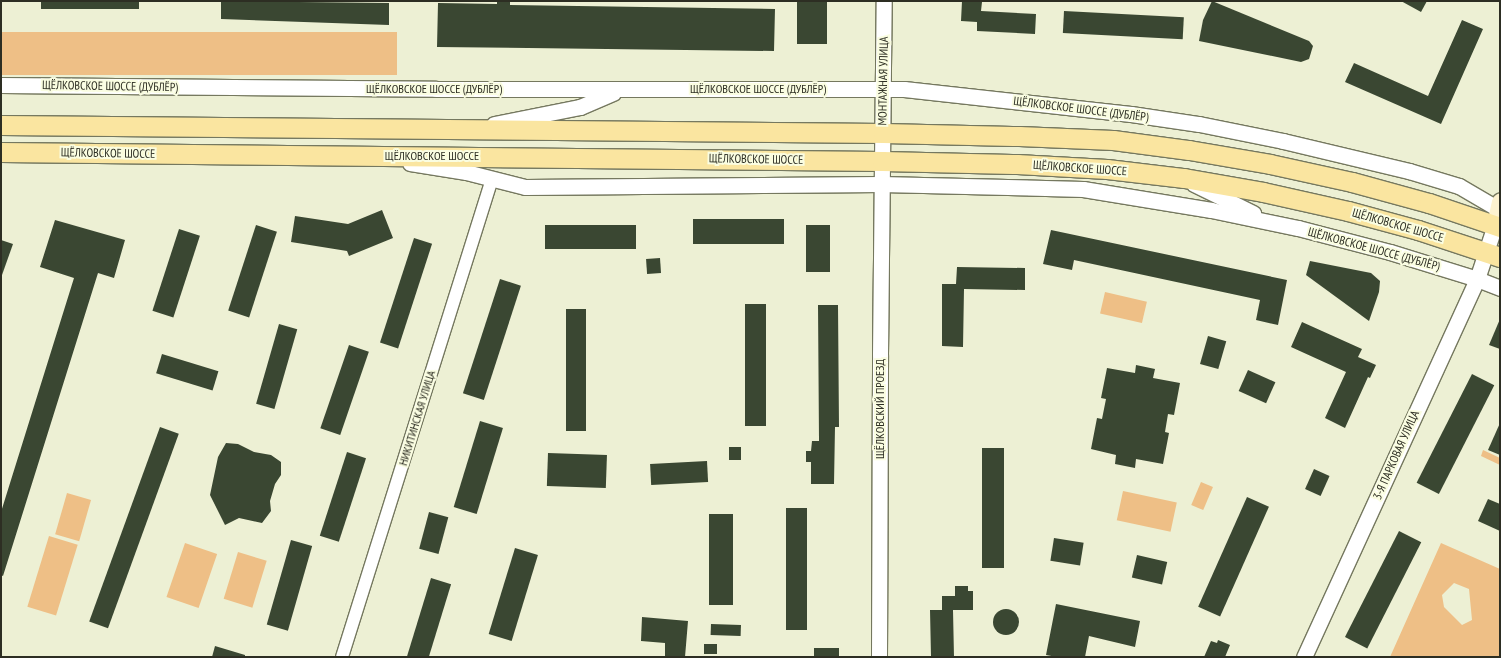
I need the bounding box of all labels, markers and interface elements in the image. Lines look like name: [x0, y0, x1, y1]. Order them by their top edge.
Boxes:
street label: МОНТАЖНАЯ УЛИЦА: [875, 36, 891, 126]
street label: ЩЁЛКОВСКОЕ ШОССЕ (ДУБЛЁР): [42, 78, 178, 94]
street label: ЩЁЛКОВСКОЕ ШОССЕ (ДУБЛЁР): [366, 82, 502, 96]
street label: ЩЁЛКОВСКОЕ ШОССЕ (ДУБЛЁР): [690, 82, 826, 96]
street label: ЩЁЛКОВСКОЕ ШОССЕ (ДУБЛЁР): [1013, 94, 1149, 124]
street label: ЩЁЛКОВСКОЕ ШОССЕ: [61, 145, 155, 161]
street label: ЩЁЛКОВСКОЕ ШОССЕ: [385, 149, 479, 163]
street label: ЩЁЛКОВСКОЕ ШОССЕ: [709, 151, 803, 167]
street label: ЩЁЛКОВСКОЕ ШОССЕ: [1032, 158, 1128, 178]
street label: ЩЁЛКОВСКОЕ ШОССЕ: [1351, 205, 1445, 245]
street label: ЩЁЛКОВСКОЕ ШОССЕ (ДУБЛЁР): [1306, 224, 1442, 274]
street label: ЩЁЛКОВСКИЙ ПРОЕЗД: [873, 359, 887, 459]
street label: НИКИТИНСКАЯ УЛИЦА: [396, 369, 438, 467]
street label: 3-Я ПАРКОВАЯ УЛИЦА: [1370, 408, 1422, 502]

